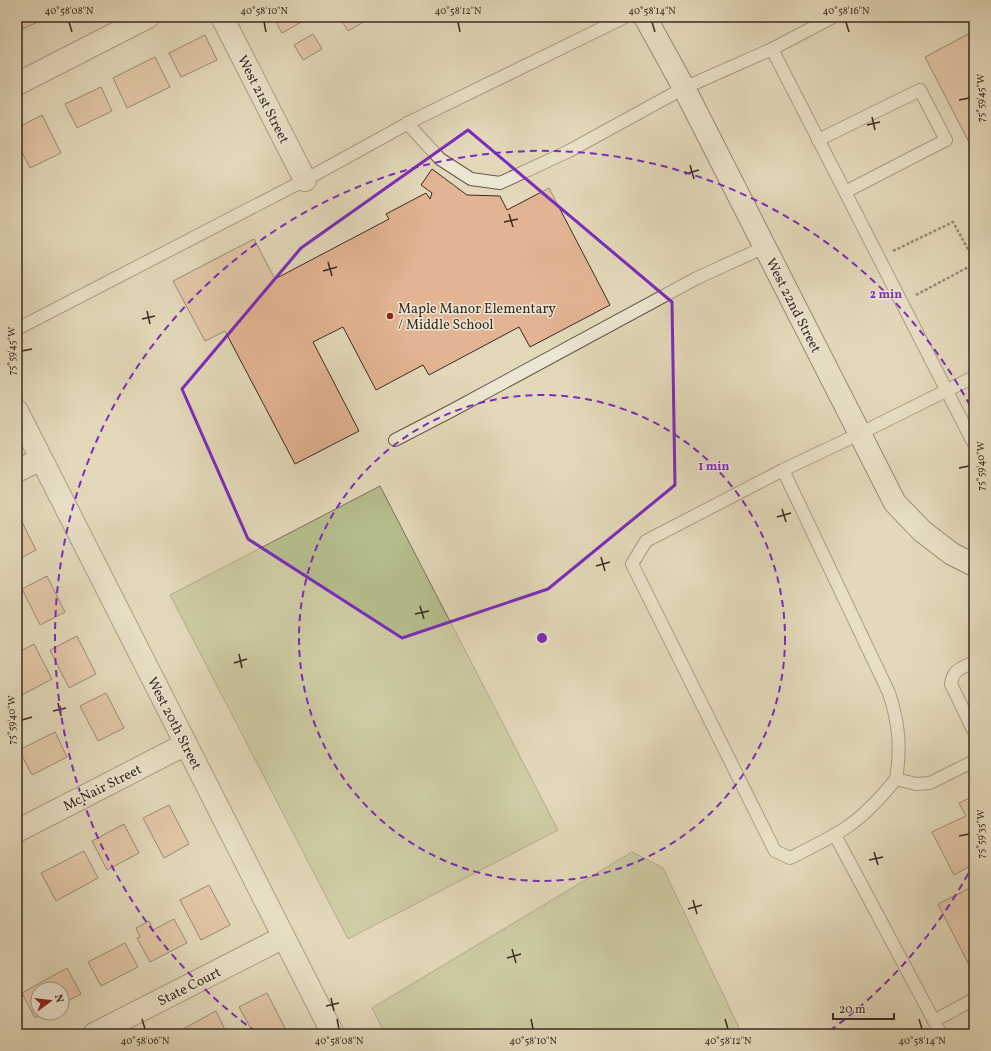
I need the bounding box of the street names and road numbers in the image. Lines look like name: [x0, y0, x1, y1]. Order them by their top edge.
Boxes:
street label: West 21st Street: [232, 52, 293, 147]
street label: West 22nd Street: [761, 255, 825, 356]
street label: West 20th Street: [142, 674, 205, 773]
street label: McNair Street: [60, 760, 145, 816]
street label: State Court: [155, 963, 225, 1011]

